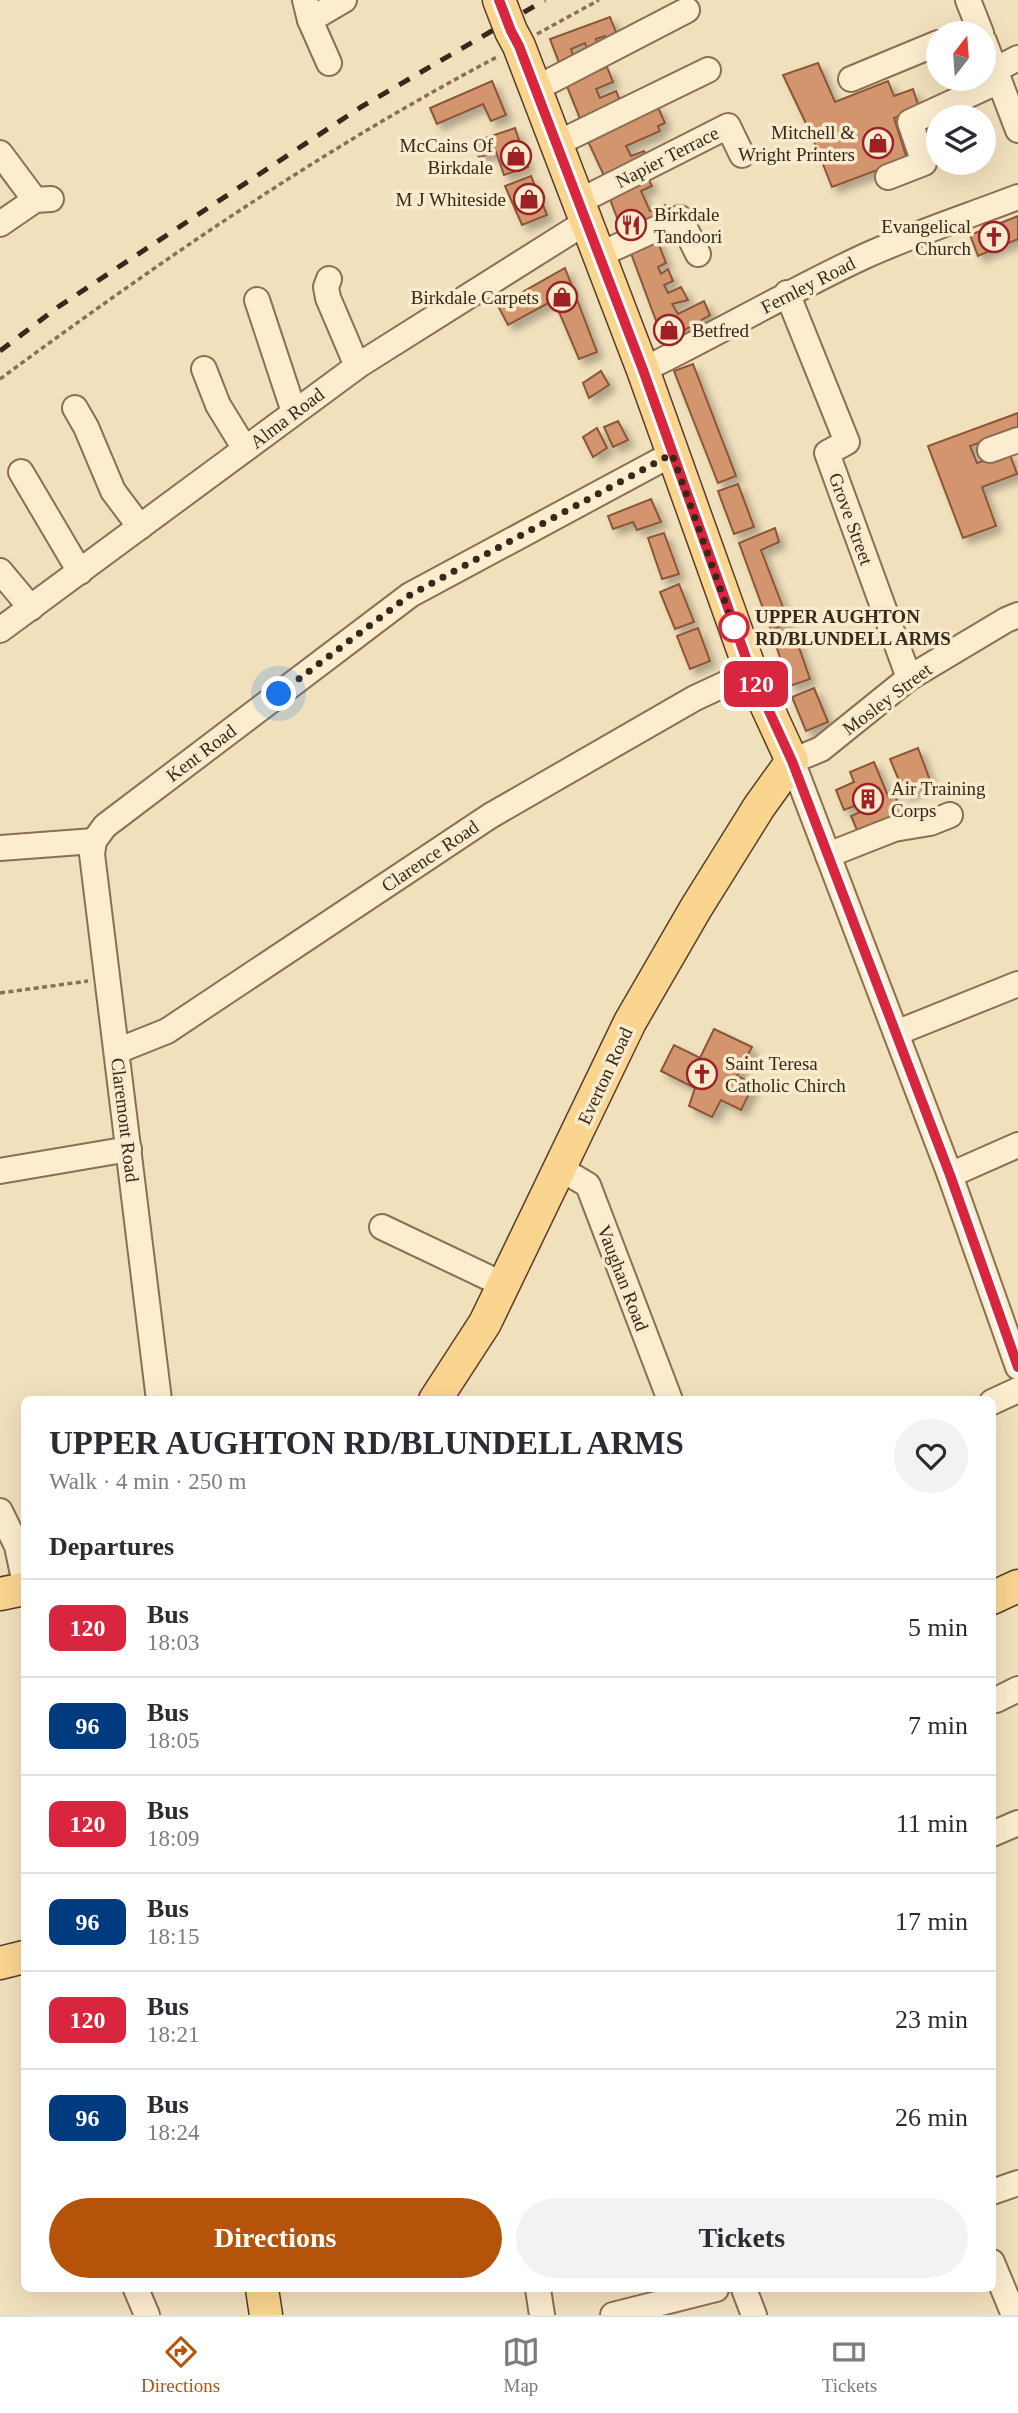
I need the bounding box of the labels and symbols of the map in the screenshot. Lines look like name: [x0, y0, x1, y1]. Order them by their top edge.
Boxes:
north arrow: [926, 21, 996, 91]
street label: Napier Terrace: [612, 122, 722, 192]
place label: Mitchell & Wright Printers: [738, 122, 855, 165]
shop icon: Mitchell & Wright Printers: [861, 126, 895, 160]
place label: McCains Of Birkdale: [400, 135, 494, 178]
shop icon: McCains Of Birkdale: [499, 139, 533, 173]
shop icon: M J Whiteside: [512, 182, 546, 216]
place label: M J Whiteside: [396, 189, 506, 210]
place label: Birkdale Tandoori: [654, 204, 722, 247]
restaurant icon: Birkdale Tandoori: [614, 208, 648, 242]
place label: Evangelical Church: [881, 216, 971, 259]
church icon: Evangelical Church: [977, 220, 1011, 254]
street label: Fernley Road: [757, 252, 859, 318]
shop icon: Birkdale Carpets: [545, 280, 579, 314]
place label: Birkdale Carpets: [411, 287, 539, 308]
shop icon: Betfred: [652, 313, 686, 347]
place label: Betfred: [692, 320, 749, 341]
street label: Alma Road: [246, 383, 328, 453]
street label: Grove Street: [825, 470, 878, 569]
place label: UPPER AUGHTON RD/BLUNDELL ARMS: [755, 606, 951, 649]
marker: UPPER AUGHTON RD/BLUNDELL ARMS: [719, 612, 749, 642]
street label: Mosley Street: [838, 658, 936, 739]
line badge: 120: [716, 661, 796, 707]
your location: [261, 676, 296, 711]
street label: Kent Road: [162, 720, 240, 786]
place label: Air Training Corps: [891, 778, 986, 821]
building icon: Air Training Corps: [851, 782, 885, 816]
street label: Clarence Road: [378, 816, 483, 896]
street label: Everton Road: [573, 1024, 637, 1128]
place label: Saint Teresa Catholic Chirch: [725, 1053, 846, 1096]
street label: Claremont Road: [107, 1057, 143, 1184]
church icon: Saint Teresa Catholic Chirch: [685, 1057, 719, 1091]
street label: Vaughan Road: [593, 1222, 653, 1334]

